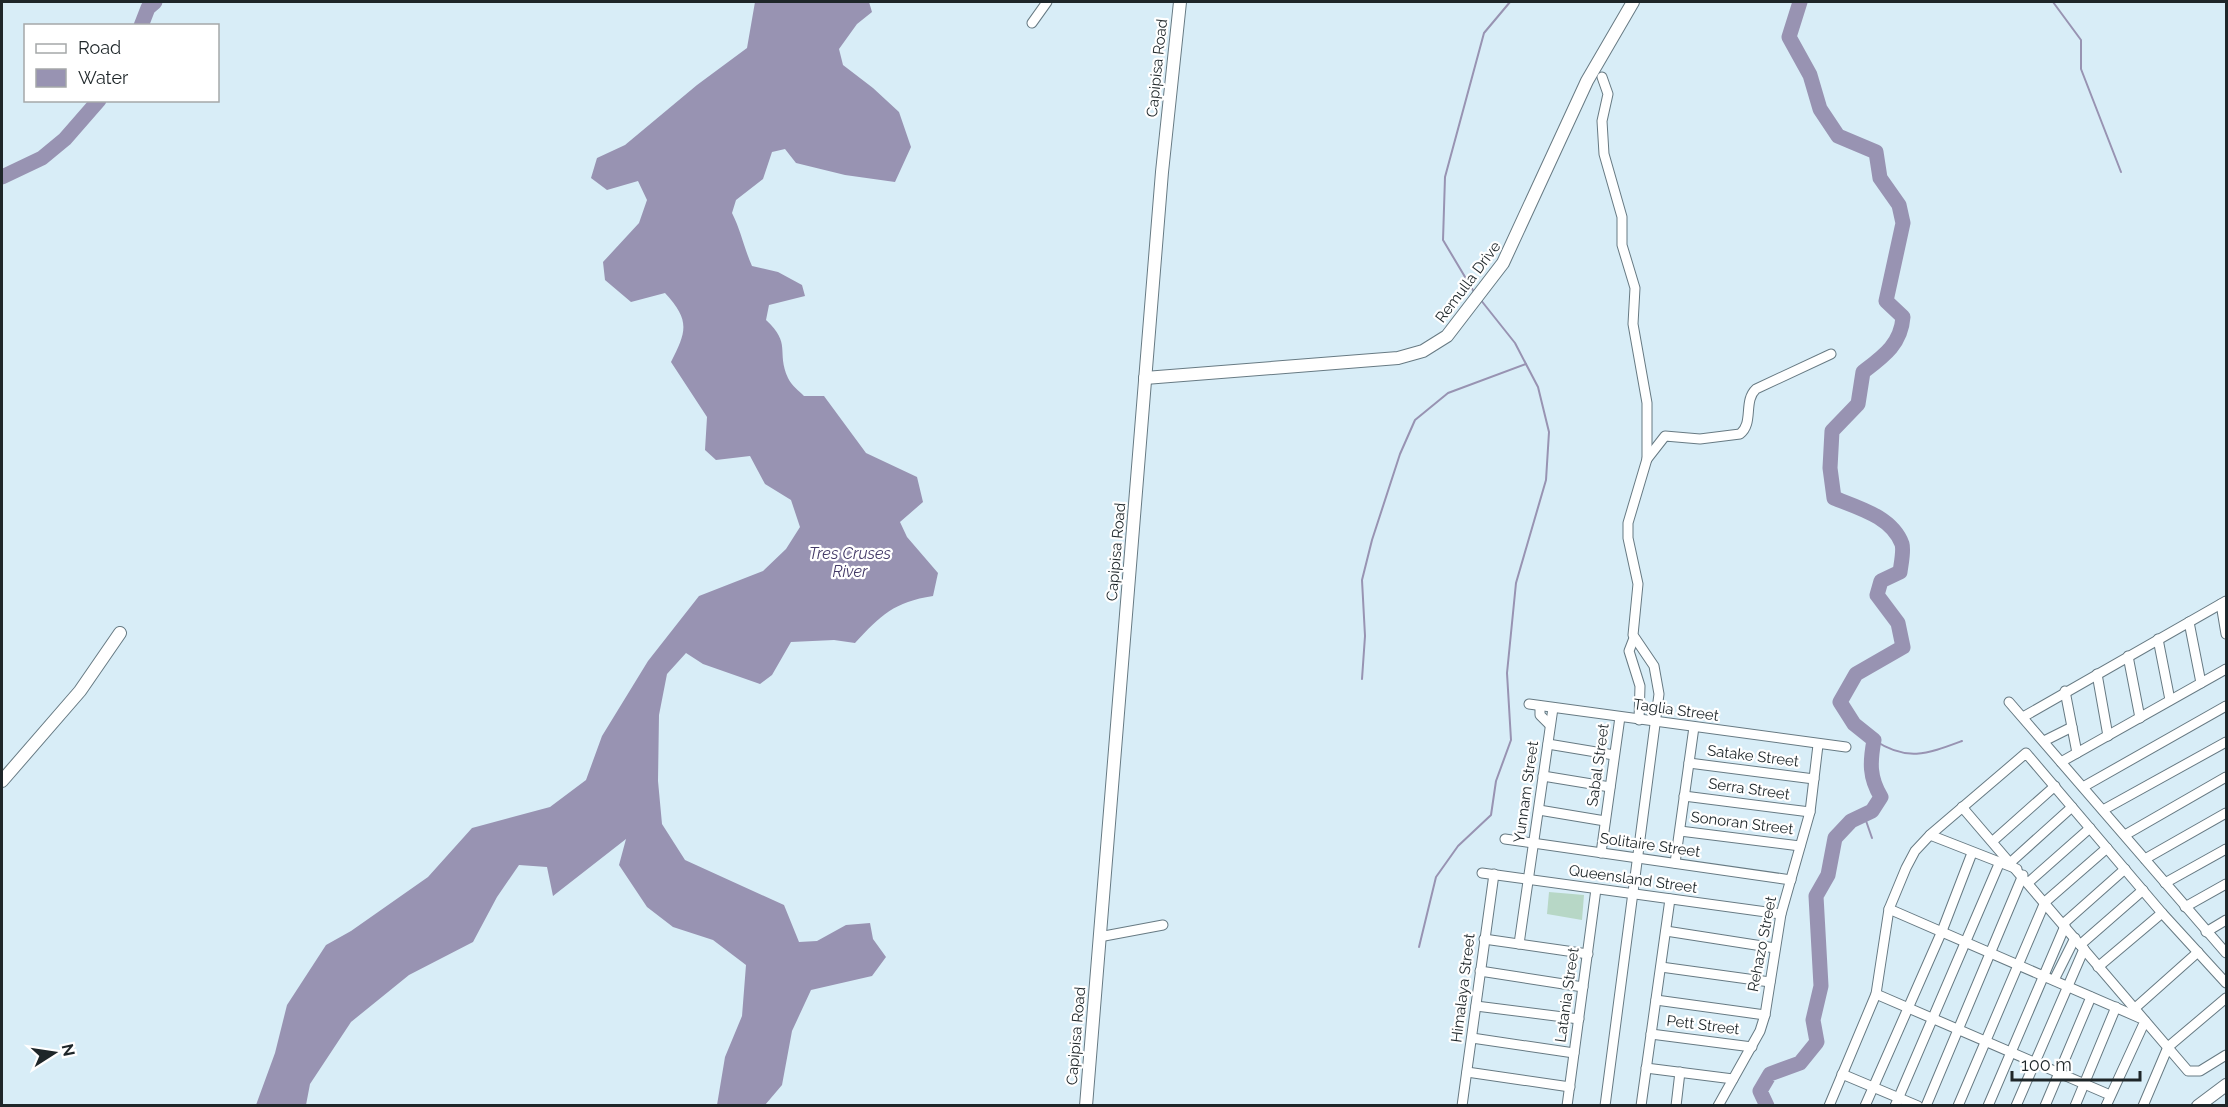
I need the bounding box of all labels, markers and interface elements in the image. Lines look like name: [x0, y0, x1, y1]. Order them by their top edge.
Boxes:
street label: Capipisa Road: [1143, 18, 1171, 118]
legend: [24, 24, 219, 102]
text: Road: [78, 37, 121, 58]
text: Water: [78, 67, 129, 88]
street label: Remulla Drive: [1432, 238, 1504, 326]
street label: Capipisa Road: [1103, 502, 1129, 602]
water label: Tres Cruses River: [809, 544, 892, 581]
street label: Taglia Street: [1632, 695, 1720, 725]
street label: Sabal Street: [1583, 722, 1613, 808]
street label: Yunnam Street: [1510, 740, 1542, 844]
street label: Satake Street: [1706, 741, 1800, 771]
street label: Serra Street: [1707, 774, 1791, 804]
street label: Sonoran Street: [1690, 808, 1794, 838]
street label: Solitaire Street: [1599, 829, 1701, 861]
street label: Queensland Street: [1568, 861, 1698, 897]
street label: Rehazo Street: [1744, 895, 1780, 993]
street label: Himalaya Street: [1447, 932, 1479, 1044]
street label: Latania Street: [1551, 946, 1583, 1044]
street label: Capipisa Road: [1063, 986, 1089, 1086]
street label: Pett Street: [1665, 1012, 1741, 1038]
north arrow: [24, 1023, 84, 1083]
text: N: [58, 1042, 79, 1058]
scale bar: [2012, 1044, 2140, 1082]
text: 100 m: [2021, 1054, 2072, 1075]

